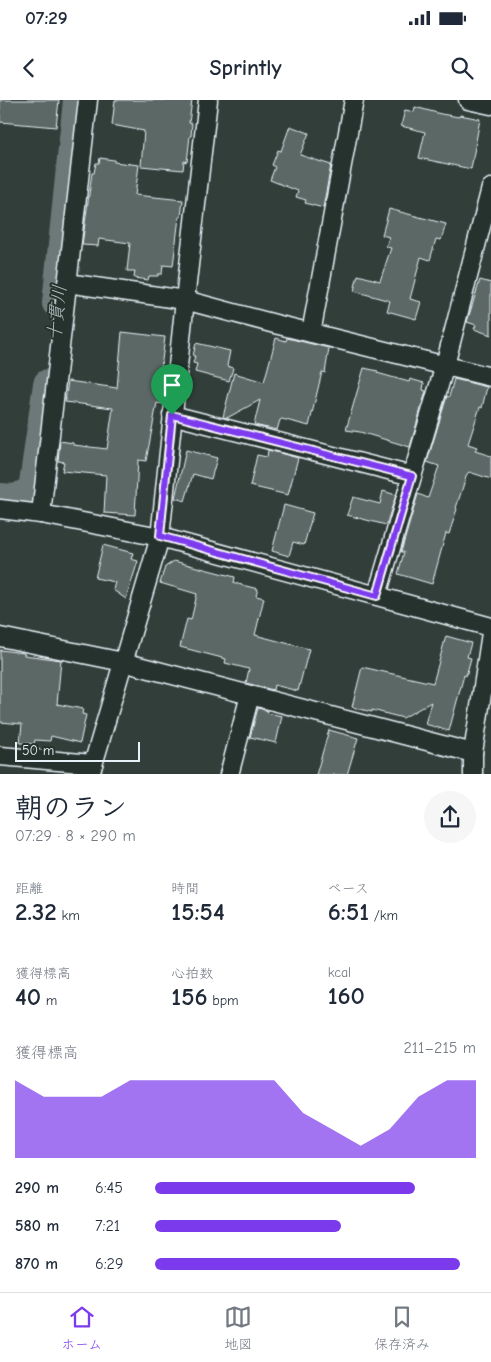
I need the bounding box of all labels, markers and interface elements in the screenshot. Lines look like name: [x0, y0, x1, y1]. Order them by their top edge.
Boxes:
text: 07:29: [25, 7, 68, 29]
icon: back: [15, 54, 43, 82]
icon: search: [448, 54, 476, 82]
text: Sprintly: [209, 55, 282, 81]
water label: 十貫川: [43, 284, 71, 343]
pin: [151, 364, 193, 415]
icon: arrive: [158, 371, 186, 399]
scale bar: [15, 739, 140, 763]
text: 50 m: [22, 742, 54, 759]
button: share: [424, 791, 476, 843]
text: 朝のラン: [15, 792, 127, 824]
text: 07:29 · 8 × 290 m: [15, 827, 136, 845]
text: 距離: [15, 880, 43, 897]
text: 時間: [171, 880, 199, 897]
text: ペース: [328, 880, 369, 897]
text: 2.32: [15, 897, 57, 926]
text: 15:54: [171, 897, 225, 926]
text: 6:51: [328, 897, 369, 926]
text: km: [57, 907, 80, 924]
text: /km: [369, 907, 398, 924]
text: kcal: [328, 964, 351, 981]
text: 獲得標高: [15, 965, 71, 982]
text: 心拍数: [171, 965, 213, 982]
text: 160: [328, 981, 365, 1010]
text: 40: [15, 982, 41, 1011]
text: 156: [171, 982, 208, 1011]
text: m: [41, 992, 57, 1009]
text: bpm: [208, 992, 239, 1009]
text: 211–215 m: [403, 1039, 476, 1057]
text: 獲得標高: [15, 1044, 79, 1062]
text: 290 m: [15, 1179, 59, 1197]
text: 6:45: [95, 1179, 123, 1197]
text: 580 m: [15, 1217, 59, 1235]
text: 7:21: [95, 1217, 120, 1235]
text: 870 m: [15, 1255, 58, 1273]
text: 6:29: [95, 1255, 123, 1273]
tab: ホーム: [61, 1303, 102, 1353]
tab: 地図: [224, 1303, 252, 1353]
tab: 保存済み: [374, 1303, 430, 1353]

